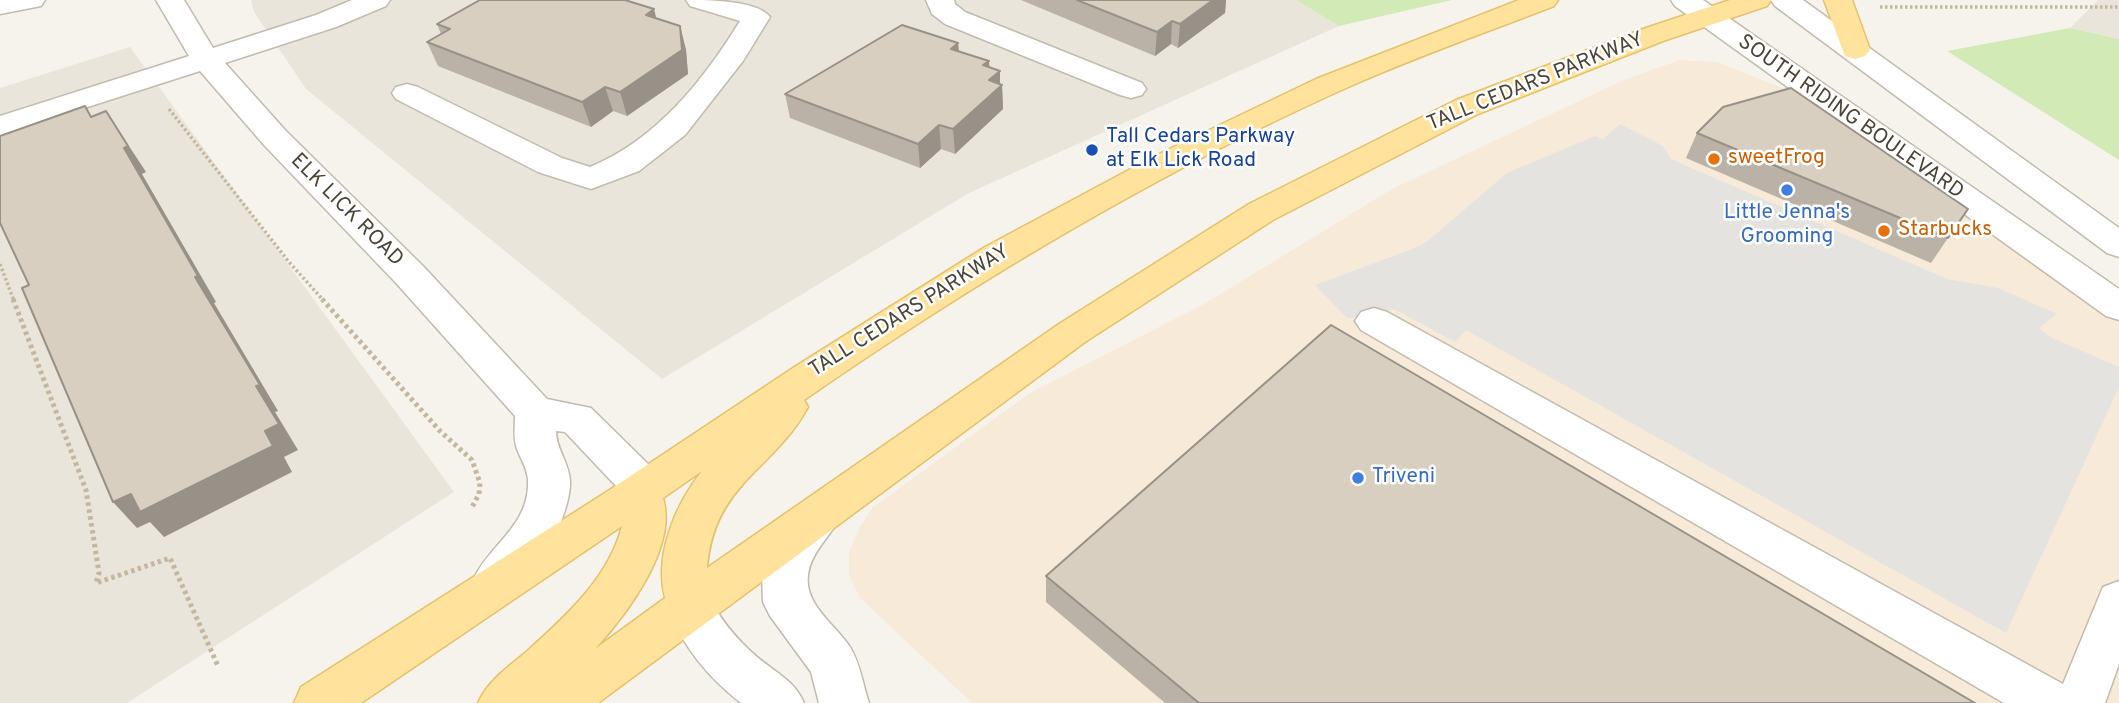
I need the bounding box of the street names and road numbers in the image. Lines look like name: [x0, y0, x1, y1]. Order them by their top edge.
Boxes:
street label: TALL CEDARS PARKWAY: [1424, 28, 1648, 138]
street label: SOUTH RIDING BOULEVARD: [1732, 30, 1968, 206]
street label: ELK LICK ROAD: [284, 149, 408, 273]
street label: TALL CEDARS PARKWAY: [805, 240, 1015, 384]

